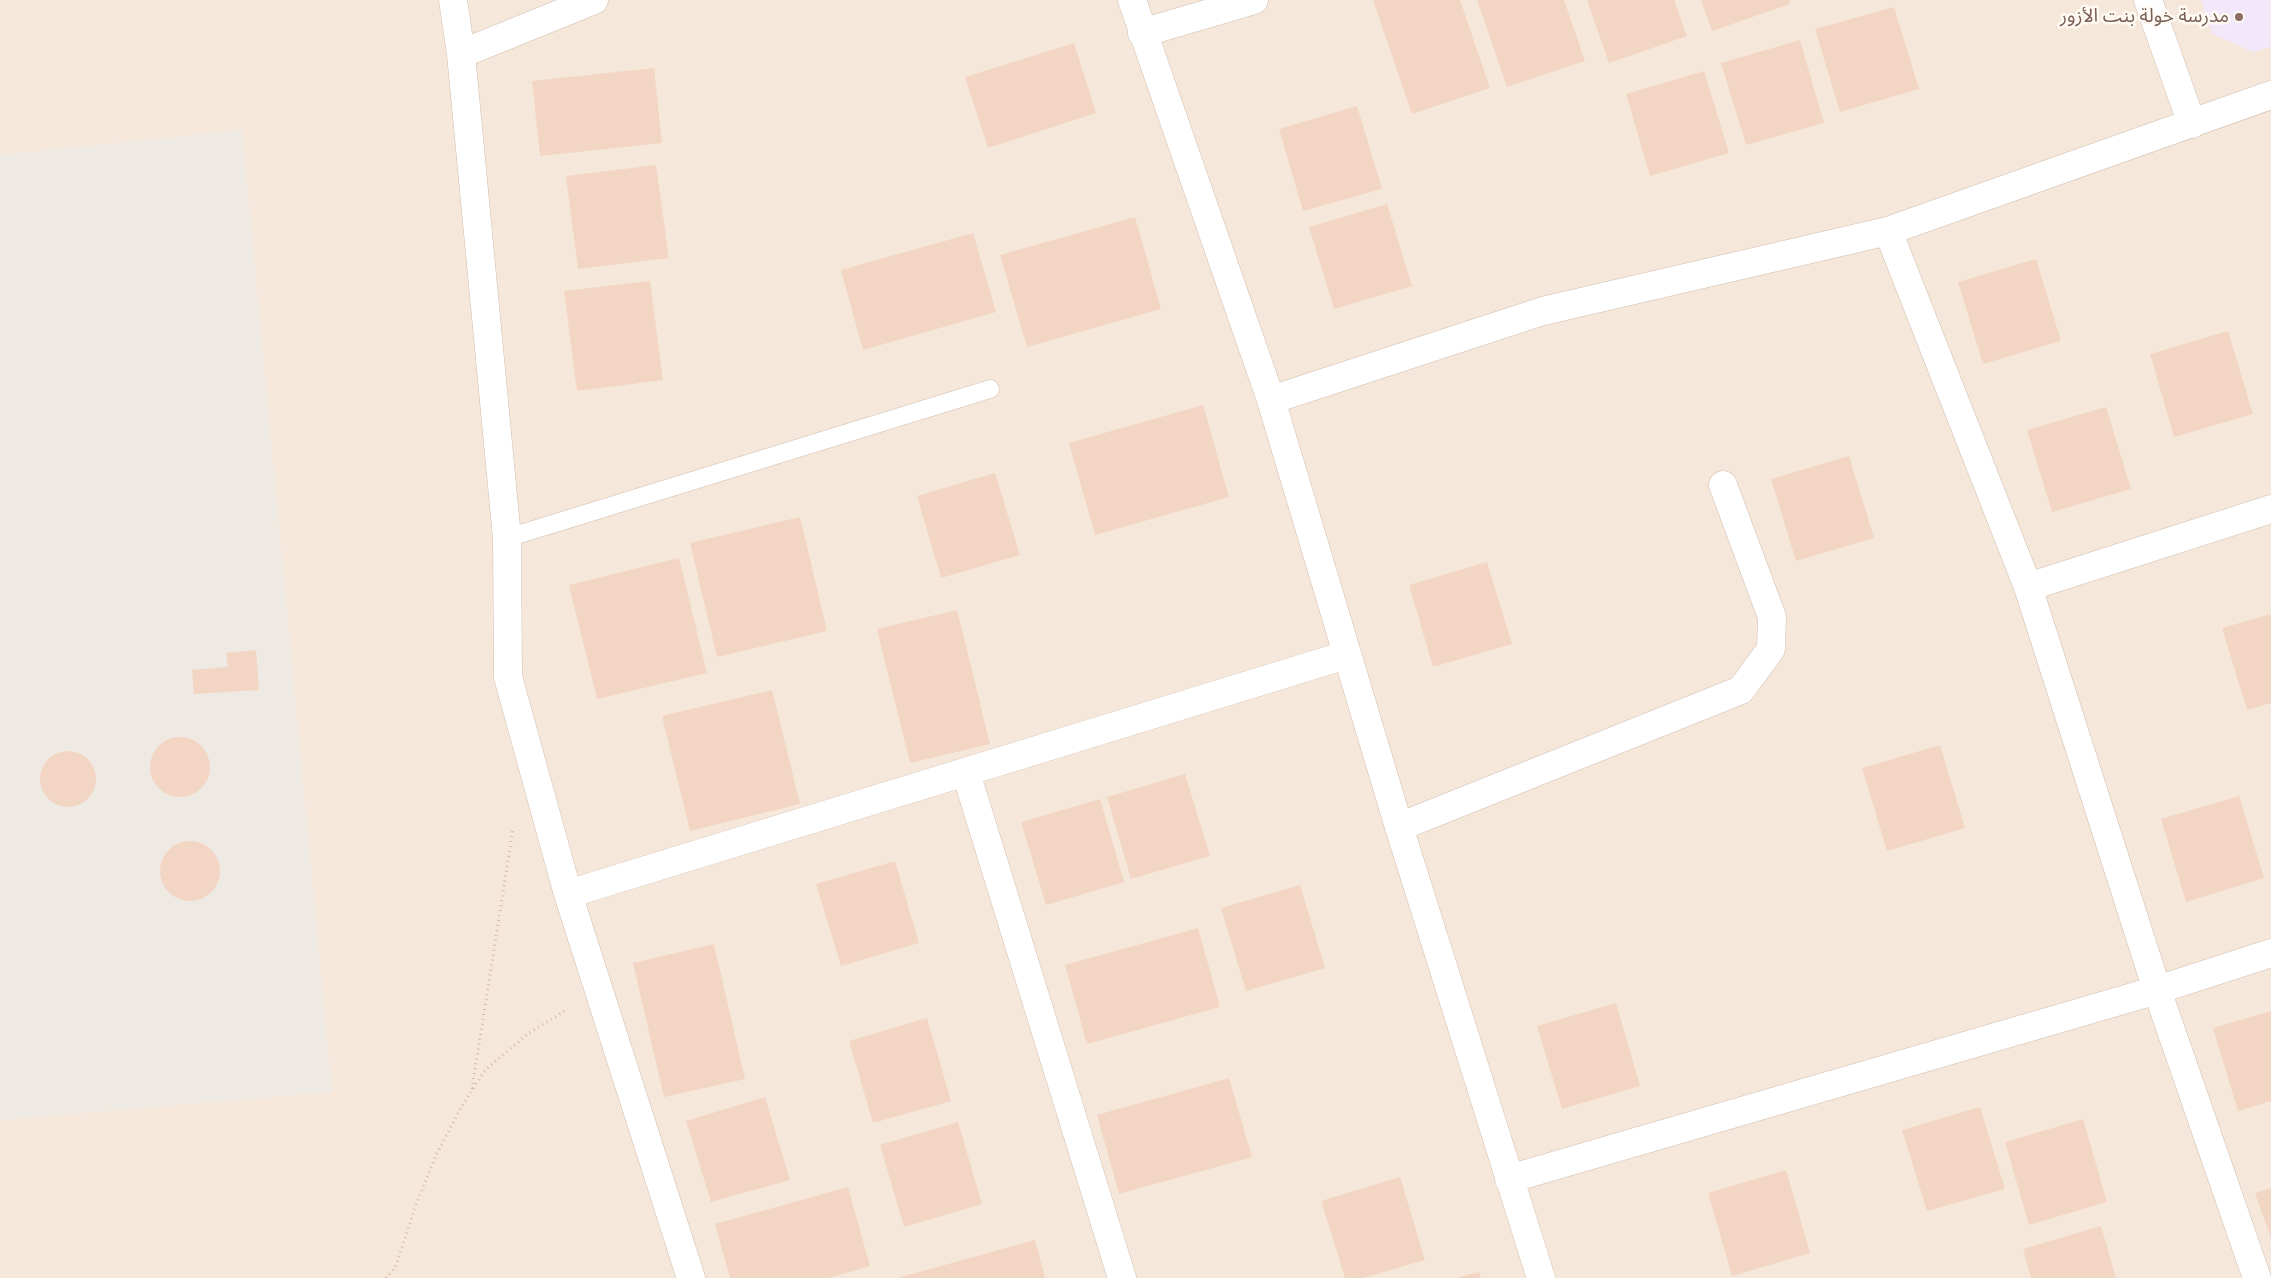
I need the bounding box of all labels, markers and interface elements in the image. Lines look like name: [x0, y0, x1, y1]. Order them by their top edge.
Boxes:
place label: مدرسة خولة بنت الأزور: [2060, 6, 2229, 28]
marker: مدرسة خولة بنت الأزور: [2233, 11, 2245, 23]

